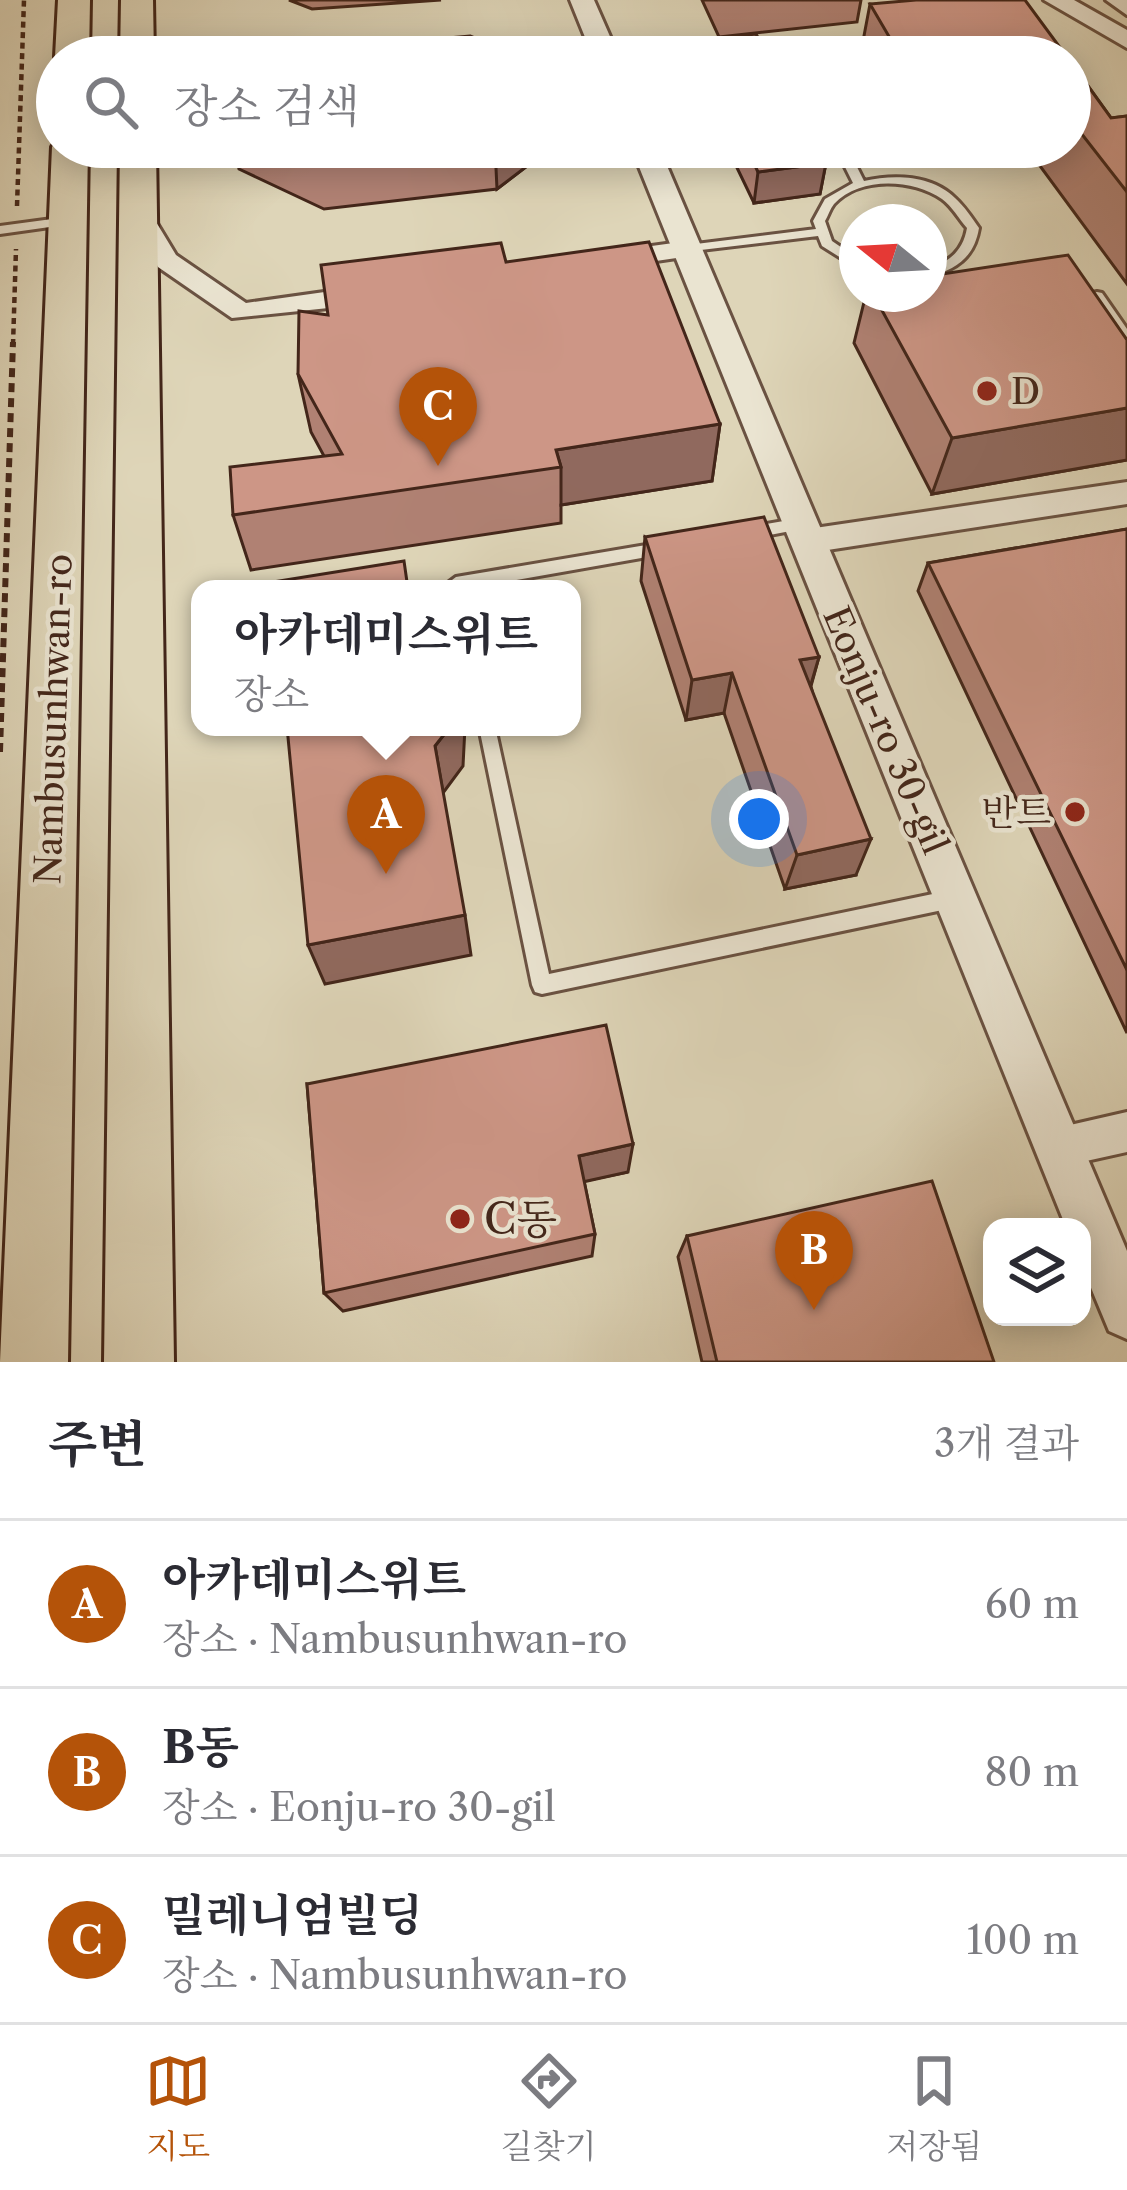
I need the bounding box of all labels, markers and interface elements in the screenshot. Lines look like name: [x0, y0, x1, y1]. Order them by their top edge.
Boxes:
search box: [36, 36, 1091, 168]
icon: search: [78, 69, 144, 135]
text: 장소 검색: [174, 78, 360, 134]
north arrow: [839, 204, 947, 312]
pin: C: [399, 367, 477, 466]
place label: D: [1011, 369, 1040, 413]
marker: D: [974, 378, 1000, 404]
street label: Nambusunhwan-ro: [25, 553, 81, 885]
popup: [191, 580, 581, 736]
street label: Eonju-ro 30-gil: [814, 600, 958, 860]
text: 아카데미스위트: [234, 606, 538, 662]
text: 장소: [234, 670, 309, 718]
pin: A: [347, 775, 425, 874]
your location: [729, 789, 789, 849]
place label: 반트: [981, 790, 1051, 834]
marker: 반트: [1062, 799, 1088, 825]
place label: C동: [484, 1193, 557, 1245]
marker: C동: [447, 1206, 473, 1232]
pin: B: [775, 1211, 853, 1310]
map controls: [983, 1218, 1091, 1326]
button: layers: [983, 1218, 1091, 1326]
text: 주변: [48, 1413, 147, 1475]
text: 3개 결과: [934, 1419, 1079, 1467]
text: 아카데미스위트: [162, 1551, 466, 1607]
text: A: [72, 1580, 102, 1628]
text: 60 m: [985, 1580, 1079, 1628]
text: 장소 · Nambusunhwan-ro: [162, 1615, 627, 1663]
text: B동: [162, 1719, 239, 1775]
text: B: [73, 1748, 102, 1796]
text: 80 m: [984, 1748, 1079, 1796]
text: 장소 · Eonju-ro 30-gil: [162, 1783, 556, 1831]
text: 밀레니엄빌딩: [162, 1887, 423, 1943]
text: C: [71, 1916, 103, 1964]
text: 100 m: [966, 1916, 1079, 1964]
text: 장소 · Nambusunhwan-ro: [162, 1951, 627, 1999]
tab: 지도: [145, 2048, 211, 2167]
tab: 길찾기: [501, 2048, 597, 2167]
tab: 저장됨: [886, 2048, 982, 2167]

